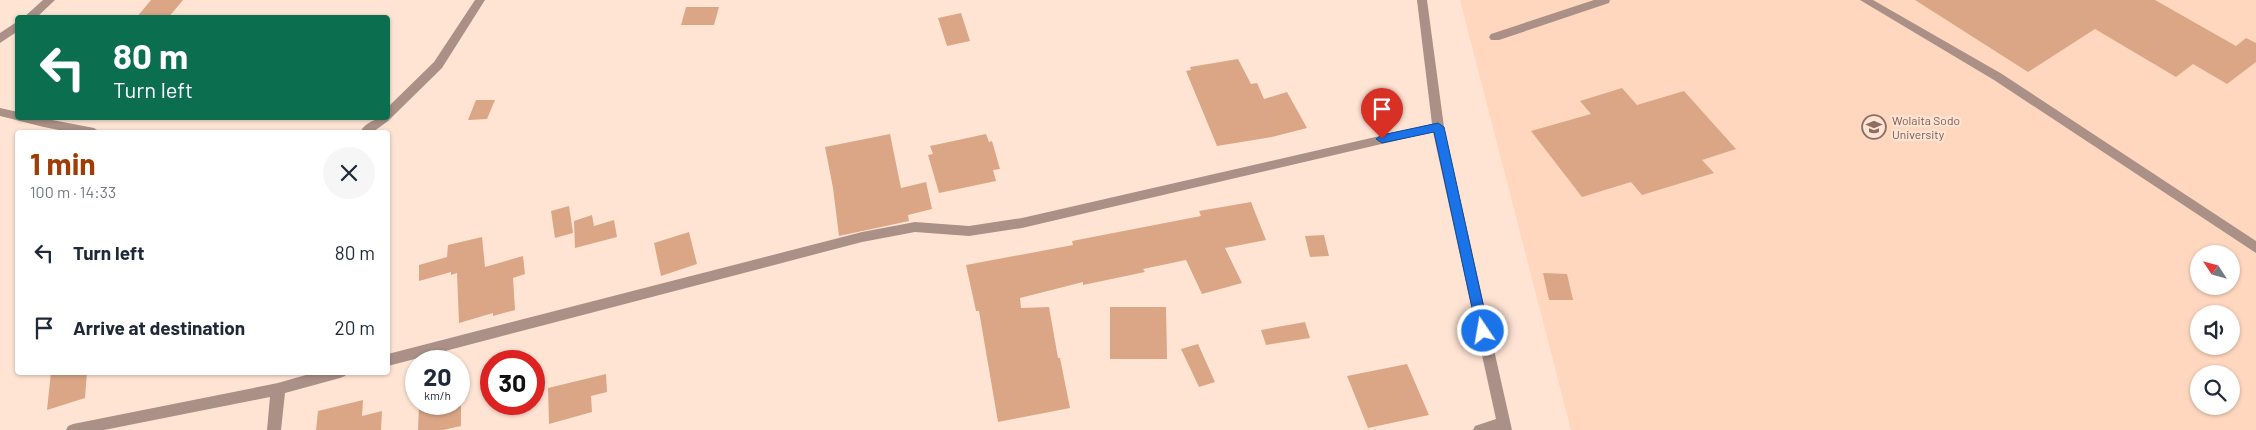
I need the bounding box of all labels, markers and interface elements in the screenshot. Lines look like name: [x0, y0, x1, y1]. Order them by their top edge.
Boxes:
text: 80 m: [113, 34, 188, 76]
icon: left: [30, 35, 95, 100]
text: Turn left: [113, 76, 193, 102]
pin: [1361, 88, 1403, 139]
icon: arrive: [1368, 95, 1396, 123]
place label: Wolaita Sodo University: [1892, 113, 1960, 141]
school or university icon: Wolaita Sodo University: [1861, 114, 1887, 140]
text: 1 min: [30, 145, 96, 181]
button: close: [323, 147, 375, 199]
text: 100 m · 14:33: [30, 182, 116, 201]
icon: left: [30, 239, 58, 267]
text: Turn left: [73, 241, 144, 264]
text: 80 m: [335, 241, 375, 264]
north arrow: [2190, 245, 2240, 295]
map controls: [2190, 245, 2240, 415]
position arrow: [1456, 304, 1508, 356]
button: sound: [2190, 305, 2240, 355]
icon: arrive: [30, 314, 58, 342]
text: Arrive at destination: [73, 316, 245, 339]
text: 20 m: [335, 316, 375, 339]
speed limit sign: 30: [480, 350, 545, 415]
text: 20: [423, 361, 452, 391]
button: search: [2190, 365, 2240, 415]
text: km/h: [424, 388, 451, 402]

